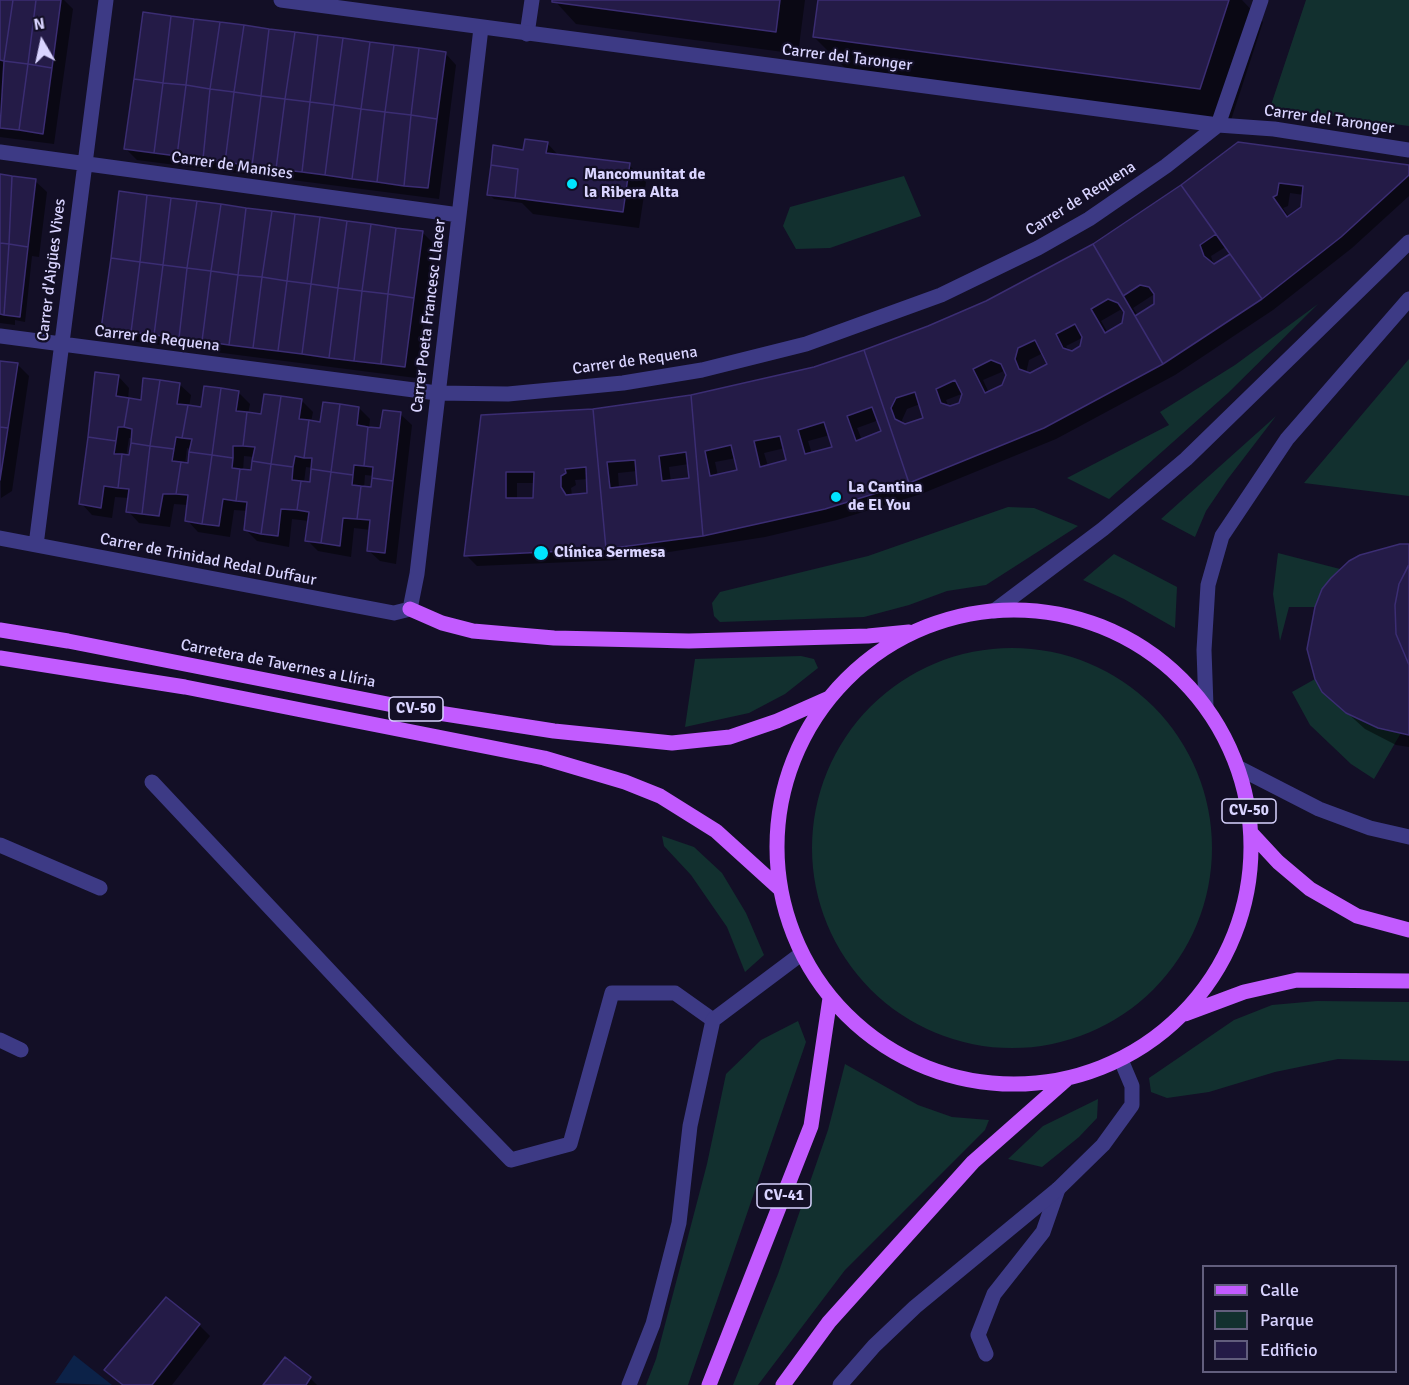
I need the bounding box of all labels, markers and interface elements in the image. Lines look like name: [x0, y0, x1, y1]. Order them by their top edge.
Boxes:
north arrow: [12, 12, 72, 72]
text: N: [32, 13, 46, 35]
street label: Carrer del Taronger: [781, 40, 913, 76]
street label: Carrer del Taronger: [1263, 101, 1395, 139]
street label: Carrer de Manises: [170, 148, 294, 184]
street label: Carrer de Requena: [1022, 157, 1140, 241]
place label: Mancomunitat de la Ribera Alta: [584, 165, 705, 203]
marker: Mancomunitat de la Ribera Alta: [565, 177, 579, 191]
street label: Carrer d'Aigües Vives: [34, 198, 70, 342]
street label: Carrer Poeta Francesc Llacer: [408, 218, 450, 414]
street label: Carrer de Requena: [93, 322, 221, 356]
street label: Carrer de Requena: [571, 343, 699, 379]
place label: La Cantina de El You: [848, 478, 923, 516]
marker: La Cantina de El You: [829, 490, 843, 504]
street label: Carrer de Trinidad Redal Duffaur: [98, 530, 318, 590]
place label: Clínica Sermesa: [554, 543, 666, 563]
marker: Clínica Sermesa: [532, 544, 550, 562]
street label: Carretera de Tavernes a Llíria: [179, 636, 377, 692]
road number: CV-50: [389, 697, 443, 721]
road number: CV-50: [1222, 799, 1276, 823]
road number: CV-41: [757, 1184, 811, 1208]
legend: [1202, 1265, 1397, 1373]
text: Calle: [1260, 1279, 1299, 1301]
text: Parque: [1260, 1309, 1314, 1331]
text: Edificio: [1260, 1339, 1318, 1361]

